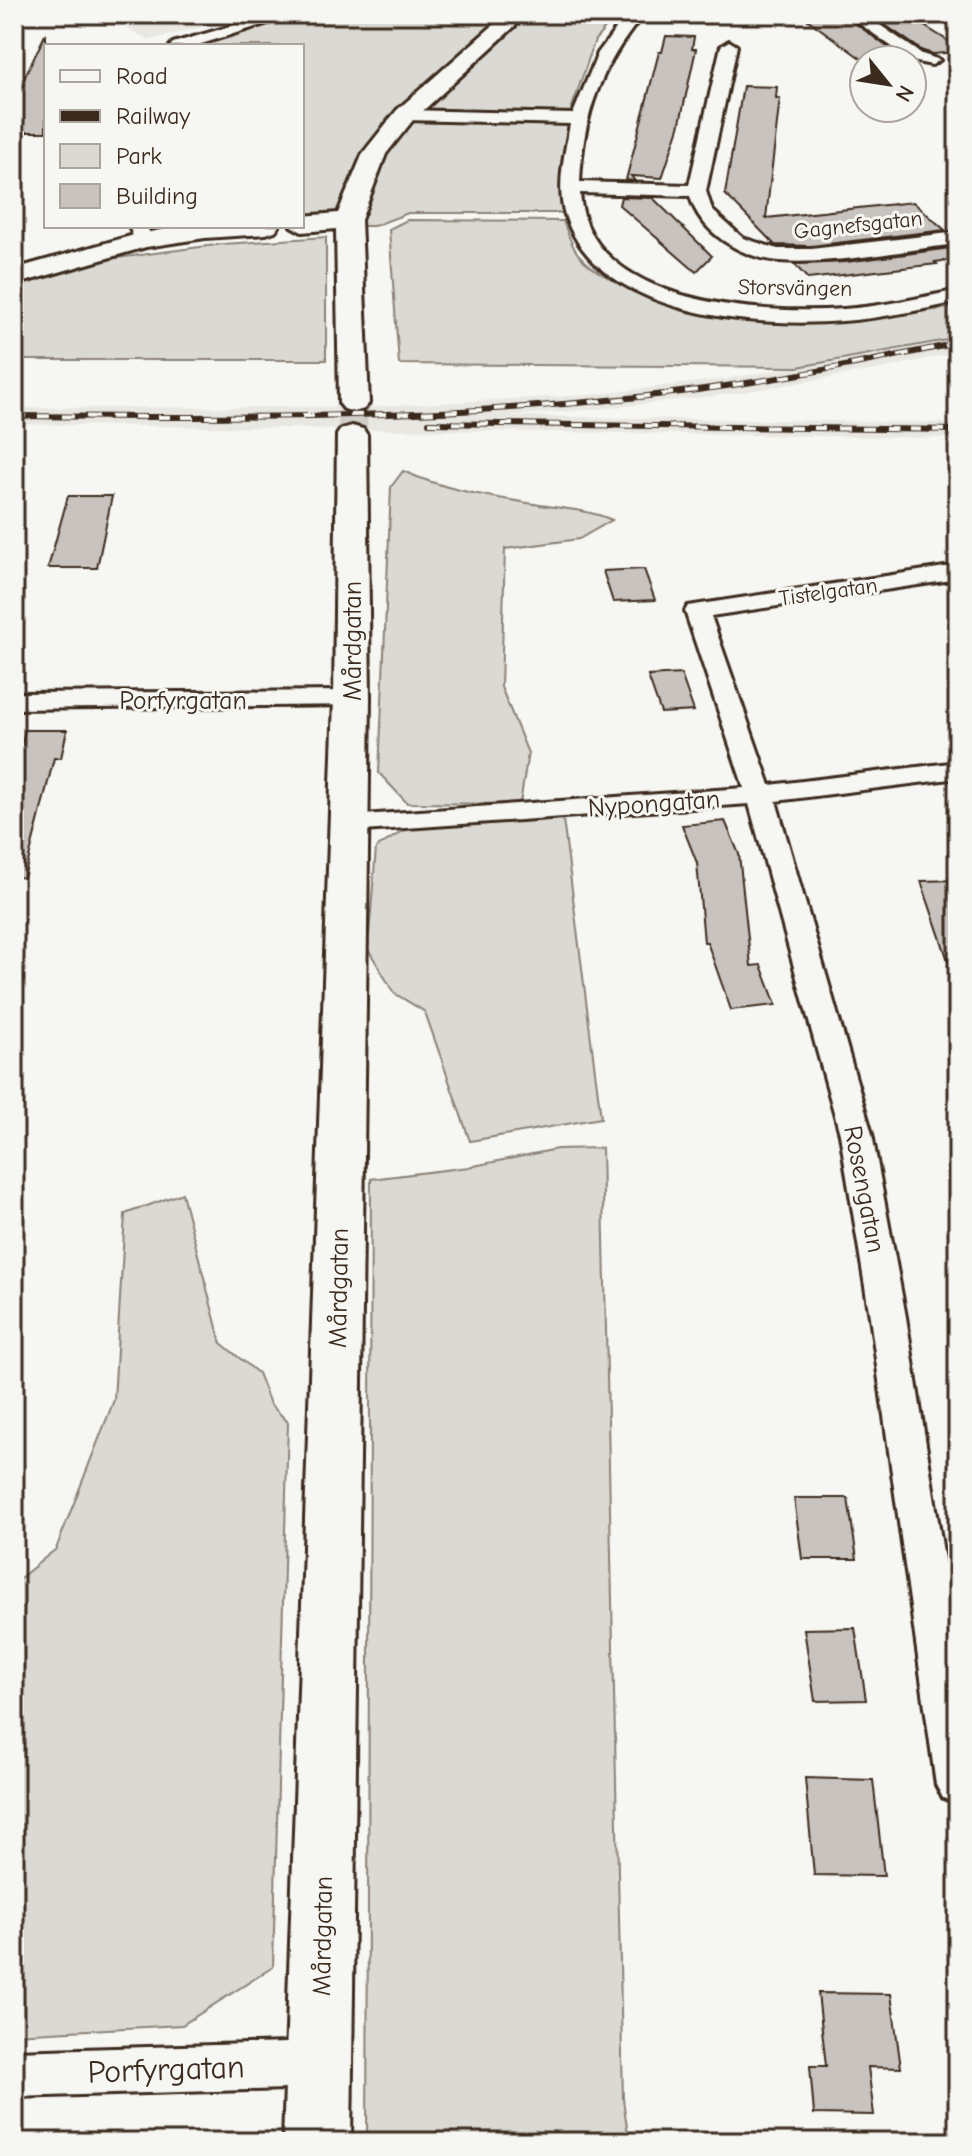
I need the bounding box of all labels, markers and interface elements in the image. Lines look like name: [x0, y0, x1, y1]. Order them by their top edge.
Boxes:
legend: [44, 44, 304, 228]
north arrow: [848, 44, 928, 124]
text: Road: [116, 62, 168, 90]
text: N: [890, 81, 919, 106]
text: Railway: [116, 102, 190, 130]
text: Park: [116, 142, 162, 170]
text: Building: [116, 182, 198, 210]
street label: Gagnefsgatan: [792, 205, 924, 245]
street label: Storsvängen: [738, 274, 852, 302]
street label: Tistelgatan: [777, 572, 879, 612]
street label: Mårdgatan: [338, 581, 368, 701]
street label: Porfyrgatan: [119, 686, 247, 716]
street label: Nypongatan: [587, 784, 721, 824]
street label: Rosengatan: [837, 1123, 891, 1255]
street label: Mårdgatan: [323, 1228, 355, 1348]
street label: Mårdgatan: [307, 1876, 339, 1996]
street label: Porfyrgatan: [87, 2048, 245, 2091]

